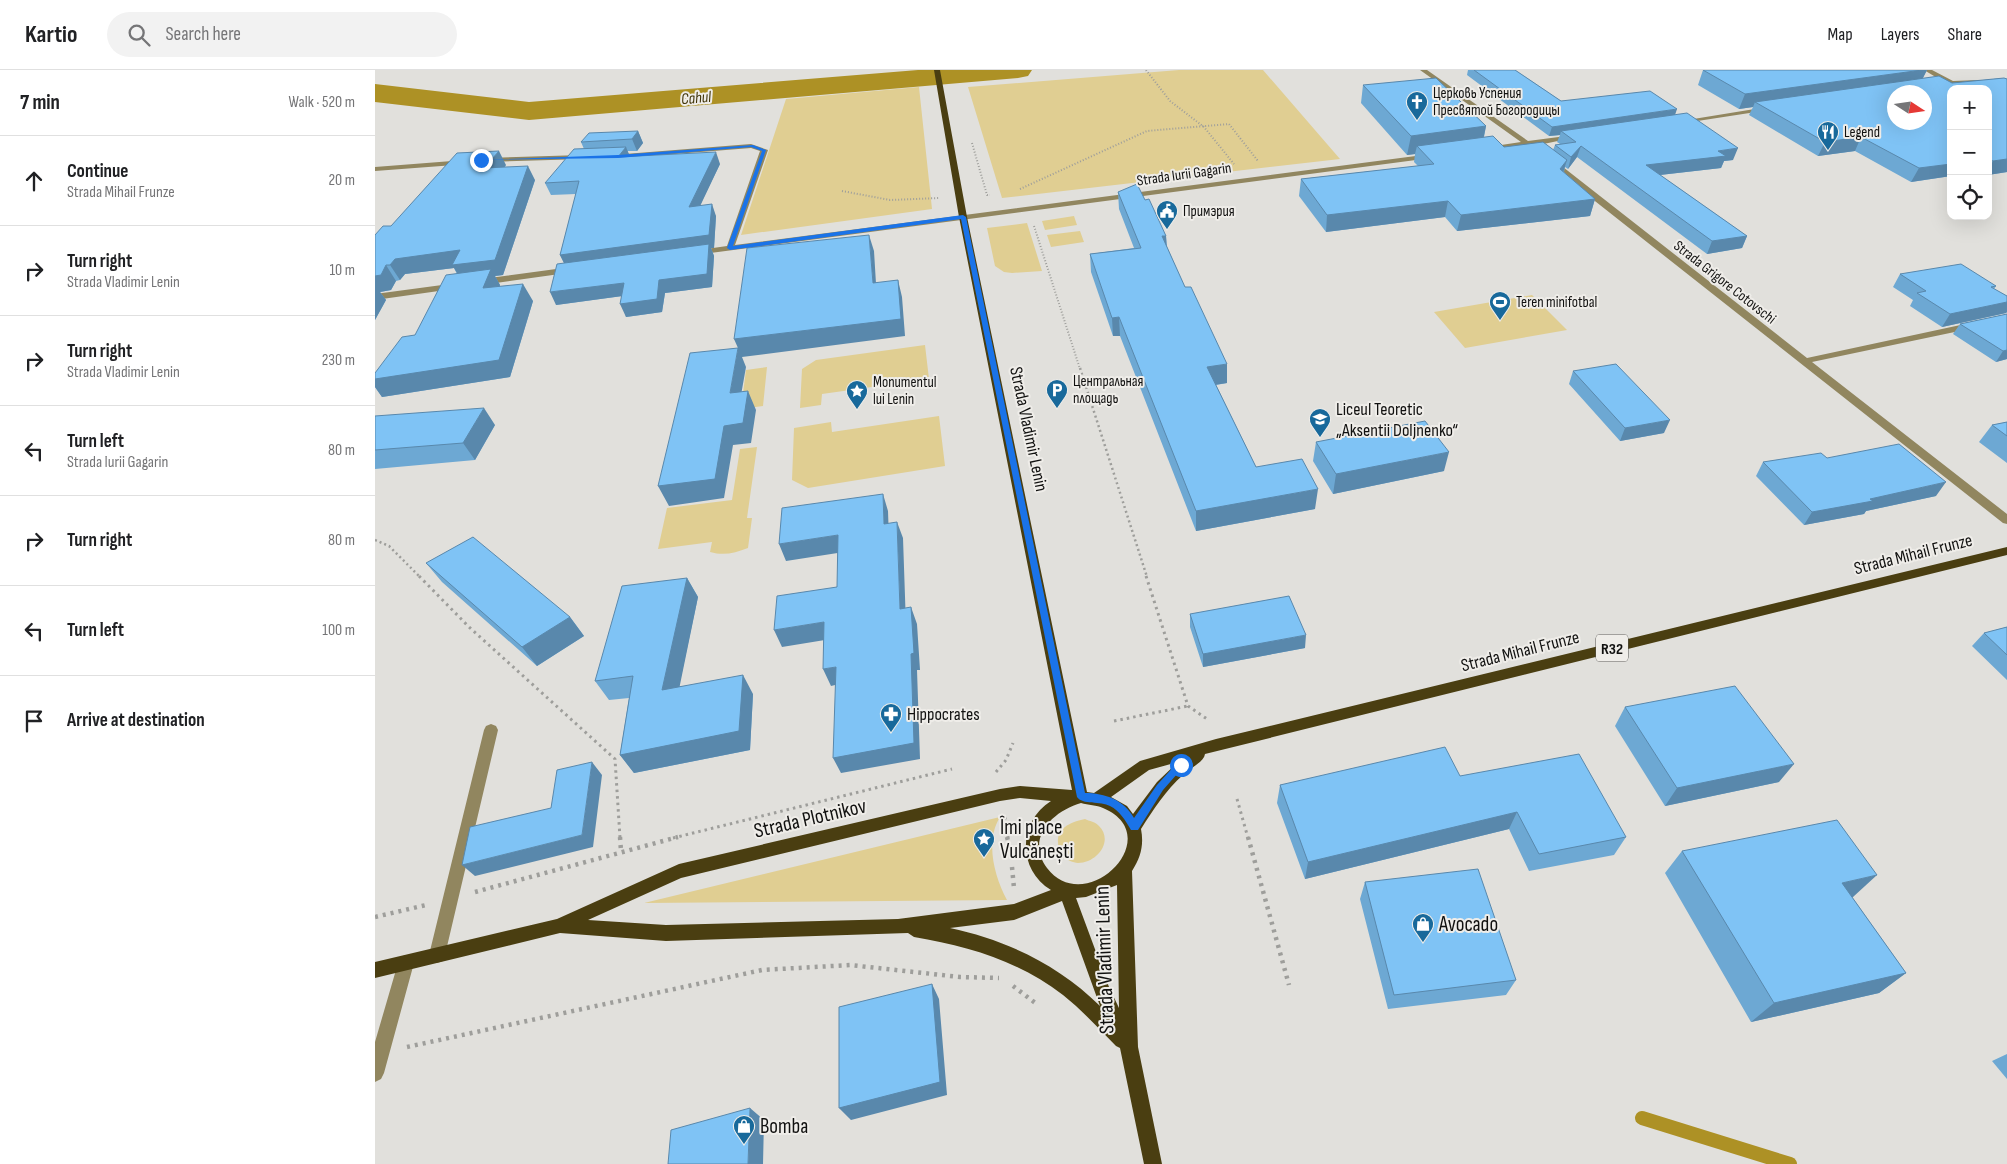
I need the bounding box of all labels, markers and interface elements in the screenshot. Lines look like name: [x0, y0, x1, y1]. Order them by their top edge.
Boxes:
search box: [107, 12, 457, 57]
text: Kartio: [25, 20, 77, 49]
icon: search: [125, 21, 153, 49]
text: Search here: [165, 23, 241, 46]
text: Map: [1828, 24, 1853, 45]
text: Layers: [1881, 24, 1920, 45]
text: Share: [1948, 24, 1982, 45]
place label: Церковь Успения Пресвятой Богородицы: [1433, 84, 1560, 120]
north arrow: [1887, 85, 1932, 130]
map controls: [1947, 85, 1992, 220]
button: +: [1947, 85, 1992, 130]
water label: Cahul: [680, 88, 713, 109]
text: 7 min: [20, 90, 60, 115]
church icon: Церковь Успения Пресвятой Богородицы: [1405, 90, 1429, 121]
text: Walk · 520 m: [289, 93, 355, 112]
restaurant icon: Legend: [1816, 120, 1840, 151]
place label: Legend: [1844, 123, 1880, 142]
button: −: [1947, 130, 1992, 175]
route end: [470, 149, 493, 172]
street label: Strada Iurii Gagarin: [1136, 158, 1232, 191]
text: Continue: [67, 160, 128, 183]
icon: ahead: [20, 167, 48, 195]
text: 20 m: [328, 171, 355, 190]
button: locate: [1947, 175, 1992, 220]
text: Strada Mihail Frunze: [67, 183, 175, 202]
public building icon: Примэрия: [1155, 199, 1179, 230]
place label: Примэрия: [1183, 202, 1235, 221]
street label: Strada Grigore Cotovschi: [1670, 236, 1780, 328]
text: Turn right: [67, 250, 132, 273]
icon: right: [20, 257, 48, 285]
text: 10 m: [329, 261, 355, 280]
text: Strada Vladimir Lenin: [67, 273, 180, 292]
sports icon: Teren minifotbal: [1488, 290, 1512, 321]
place label: Teren minifotbal: [1516, 293, 1597, 312]
text: Turn right: [67, 340, 132, 363]
icon: right: [20, 347, 48, 375]
text: 230 m: [322, 351, 355, 370]
text: Strada Vladimir Lenin: [67, 363, 180, 382]
street label: Strada Vladimir Lenin: [1005, 365, 1052, 493]
place label: Центральная площадь: [1073, 372, 1144, 408]
place label: Monumentul lui Lenin: [873, 373, 937, 409]
parking icon: Центральная площадь: [1045, 378, 1069, 409]
place icon: Monumentul lui Lenin: [845, 379, 869, 410]
place label: Liceul Teoretic „Aksentii Doljnenko“: [1336, 399, 1458, 441]
school or university icon: Liceul Teoretic „Aksentii Doljnenko“: [1308, 407, 1332, 438]
text: Turn left: [67, 430, 124, 453]
icon: left: [20, 437, 48, 465]
text: 80 m: [328, 441, 355, 460]
text: Strada Iurii Gagarin: [67, 453, 168, 472]
icon: right: [20, 527, 48, 555]
text: Turn right: [67, 529, 132, 552]
street label: Strada Mihail Frunze: [1852, 530, 1974, 579]
text: 80 m: [328, 531, 355, 550]
icon: left: [20, 617, 48, 645]
text: Turn left: [67, 619, 124, 642]
text: 100 m: [322, 621, 355, 640]
street label: Strada Mihail Frunze: [1459, 627, 1581, 676]
road number: R32: [1596, 634, 1628, 662]
pharmacy icon: Hippocrates: [879, 702, 903, 733]
place label: Hippocrates: [907, 704, 980, 725]
icon: arrive: [20, 707, 48, 735]
text: Arrive at destination: [67, 709, 205, 732]
route start: [1170, 754, 1193, 777]
street label: Strada Plotnikov: [752, 793, 869, 844]
place label: Îmi place Vulcănești: [999, 815, 1073, 864]
place icon: Îmi place Vulcănești: [972, 827, 996, 858]
street label: Strada Vladimir Lenin: [1089, 886, 1120, 1034]
shop icon: Avocado: [1411, 912, 1435, 943]
place label: Avocado: [1438, 912, 1498, 937]
shop icon: Bomba: [732, 1114, 756, 1145]
place label: Bomba: [760, 1114, 808, 1139]

